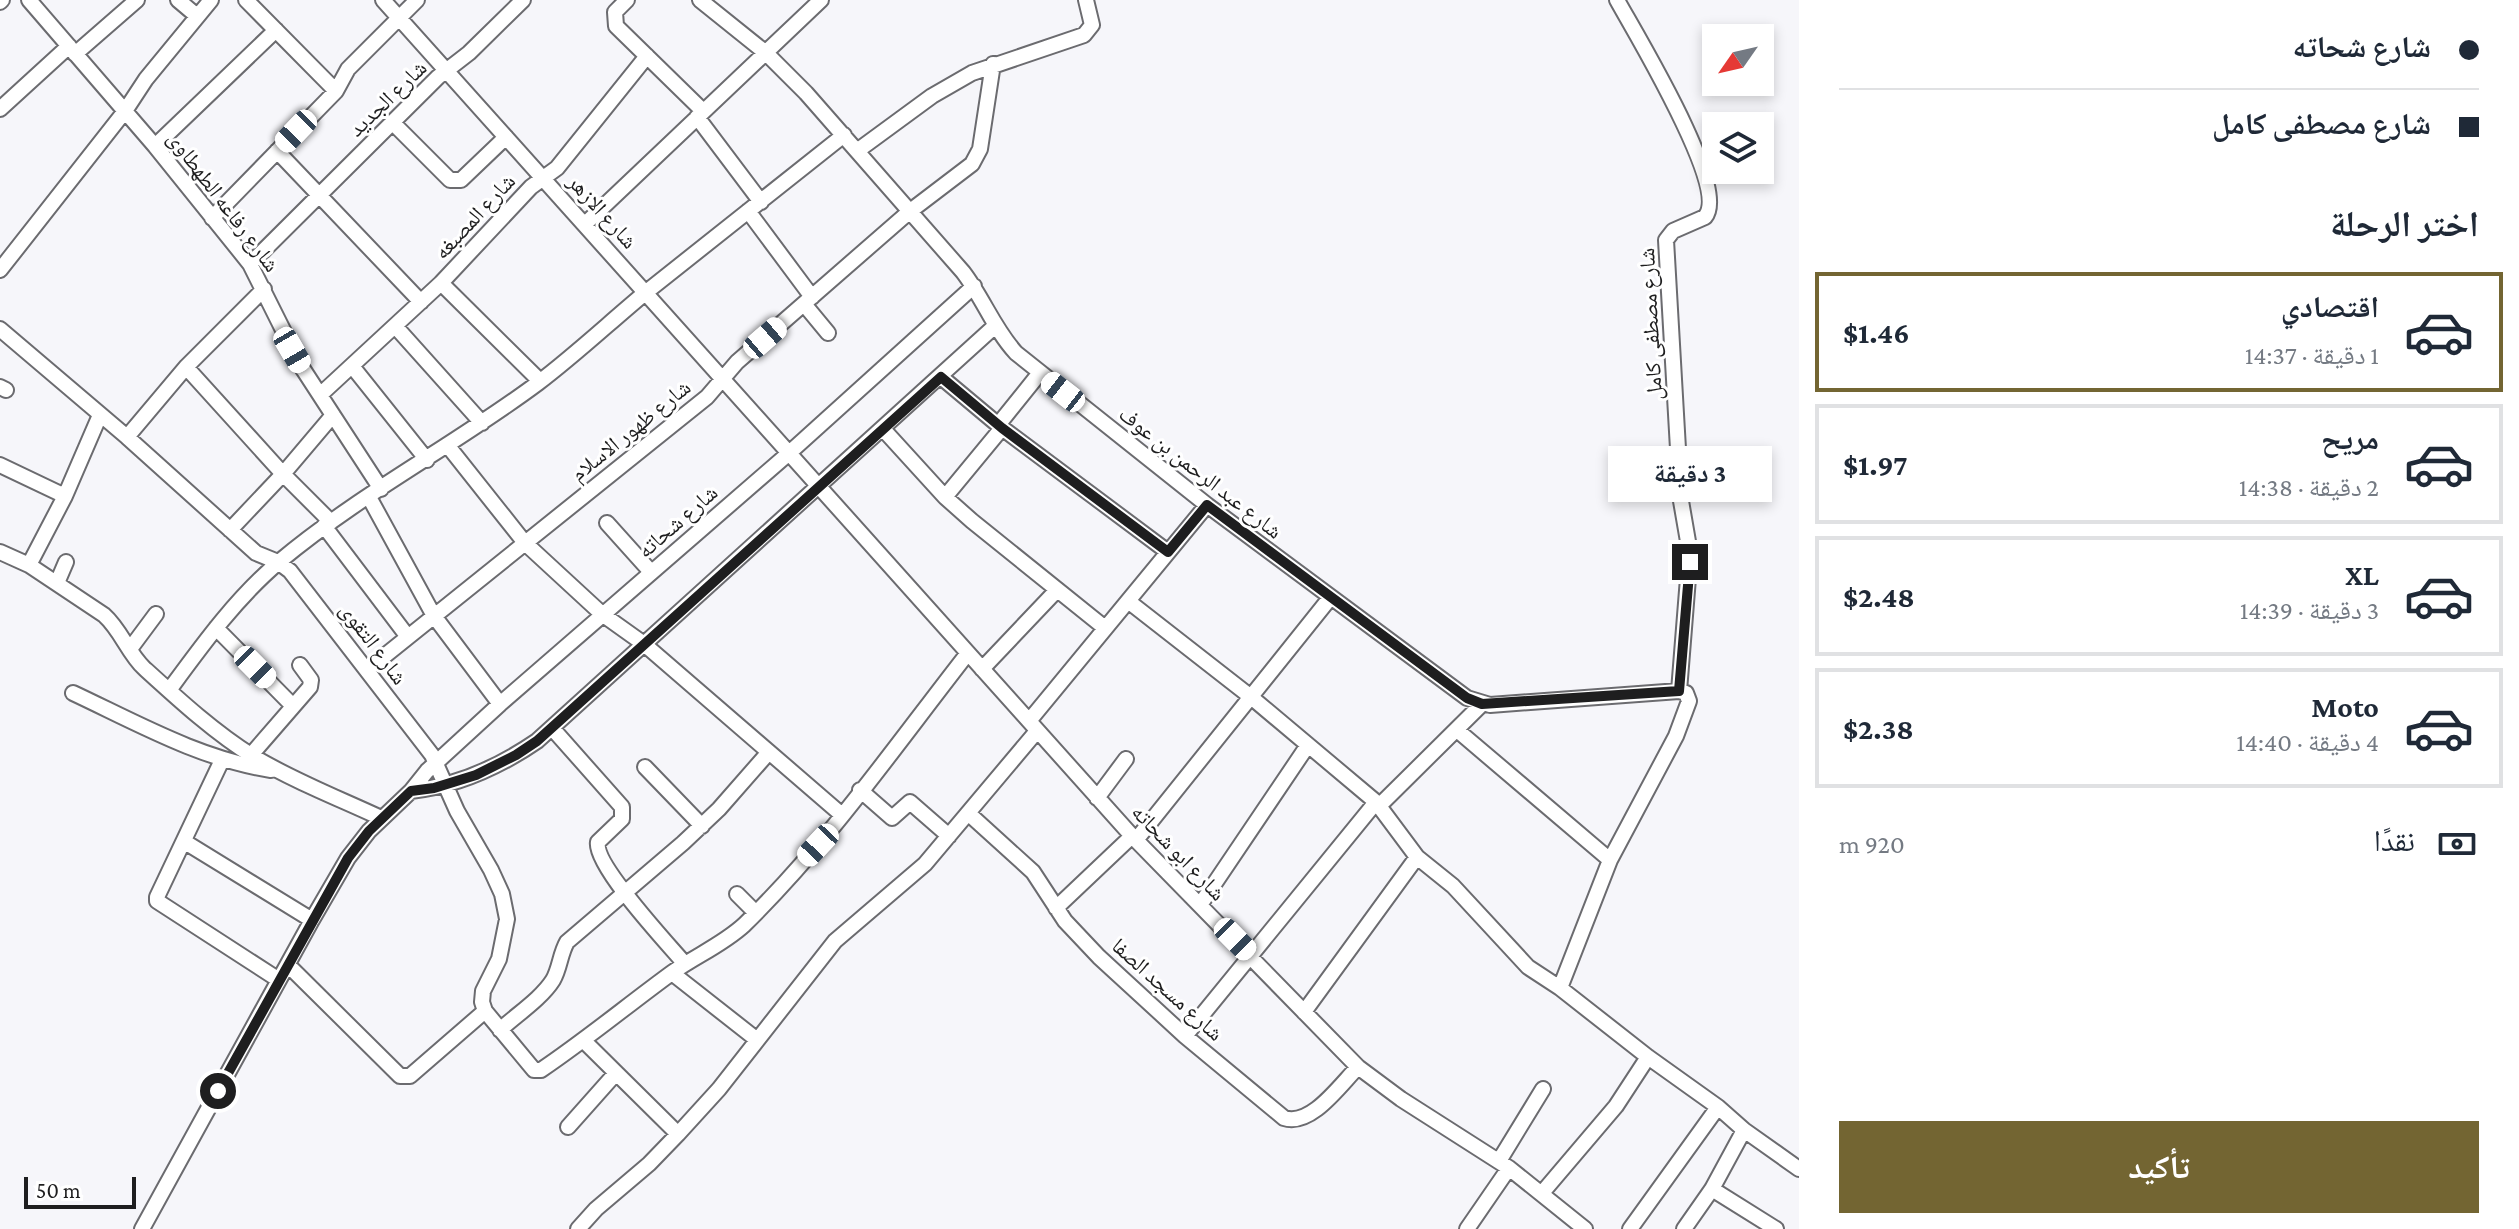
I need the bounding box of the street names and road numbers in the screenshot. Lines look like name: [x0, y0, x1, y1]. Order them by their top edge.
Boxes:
street label: شارع الجديد: [343, 55, 432, 142]
street label: شارع رفاعه الطهطاوى: [162, 126, 285, 277]
street label: شارع المصبغه: [429, 168, 521, 265]
street label: شارع الازهر: [561, 168, 642, 254]
street label: شارع مصطفى كامل: [1634, 247, 1668, 401]
street label: شارع ظهور الاسلام: [565, 374, 697, 488]
street label: شارع عبد الرحمن بن عوف: [1114, 401, 1287, 545]
street label: شارع شحاته: [632, 480, 723, 564]
street label: شارع التقوى: [334, 597, 413, 690]
street label: شارع ابو شحاته: [1126, 799, 1231, 906]
street label: شارع مسجد الصفا: [1106, 933, 1228, 1047]

